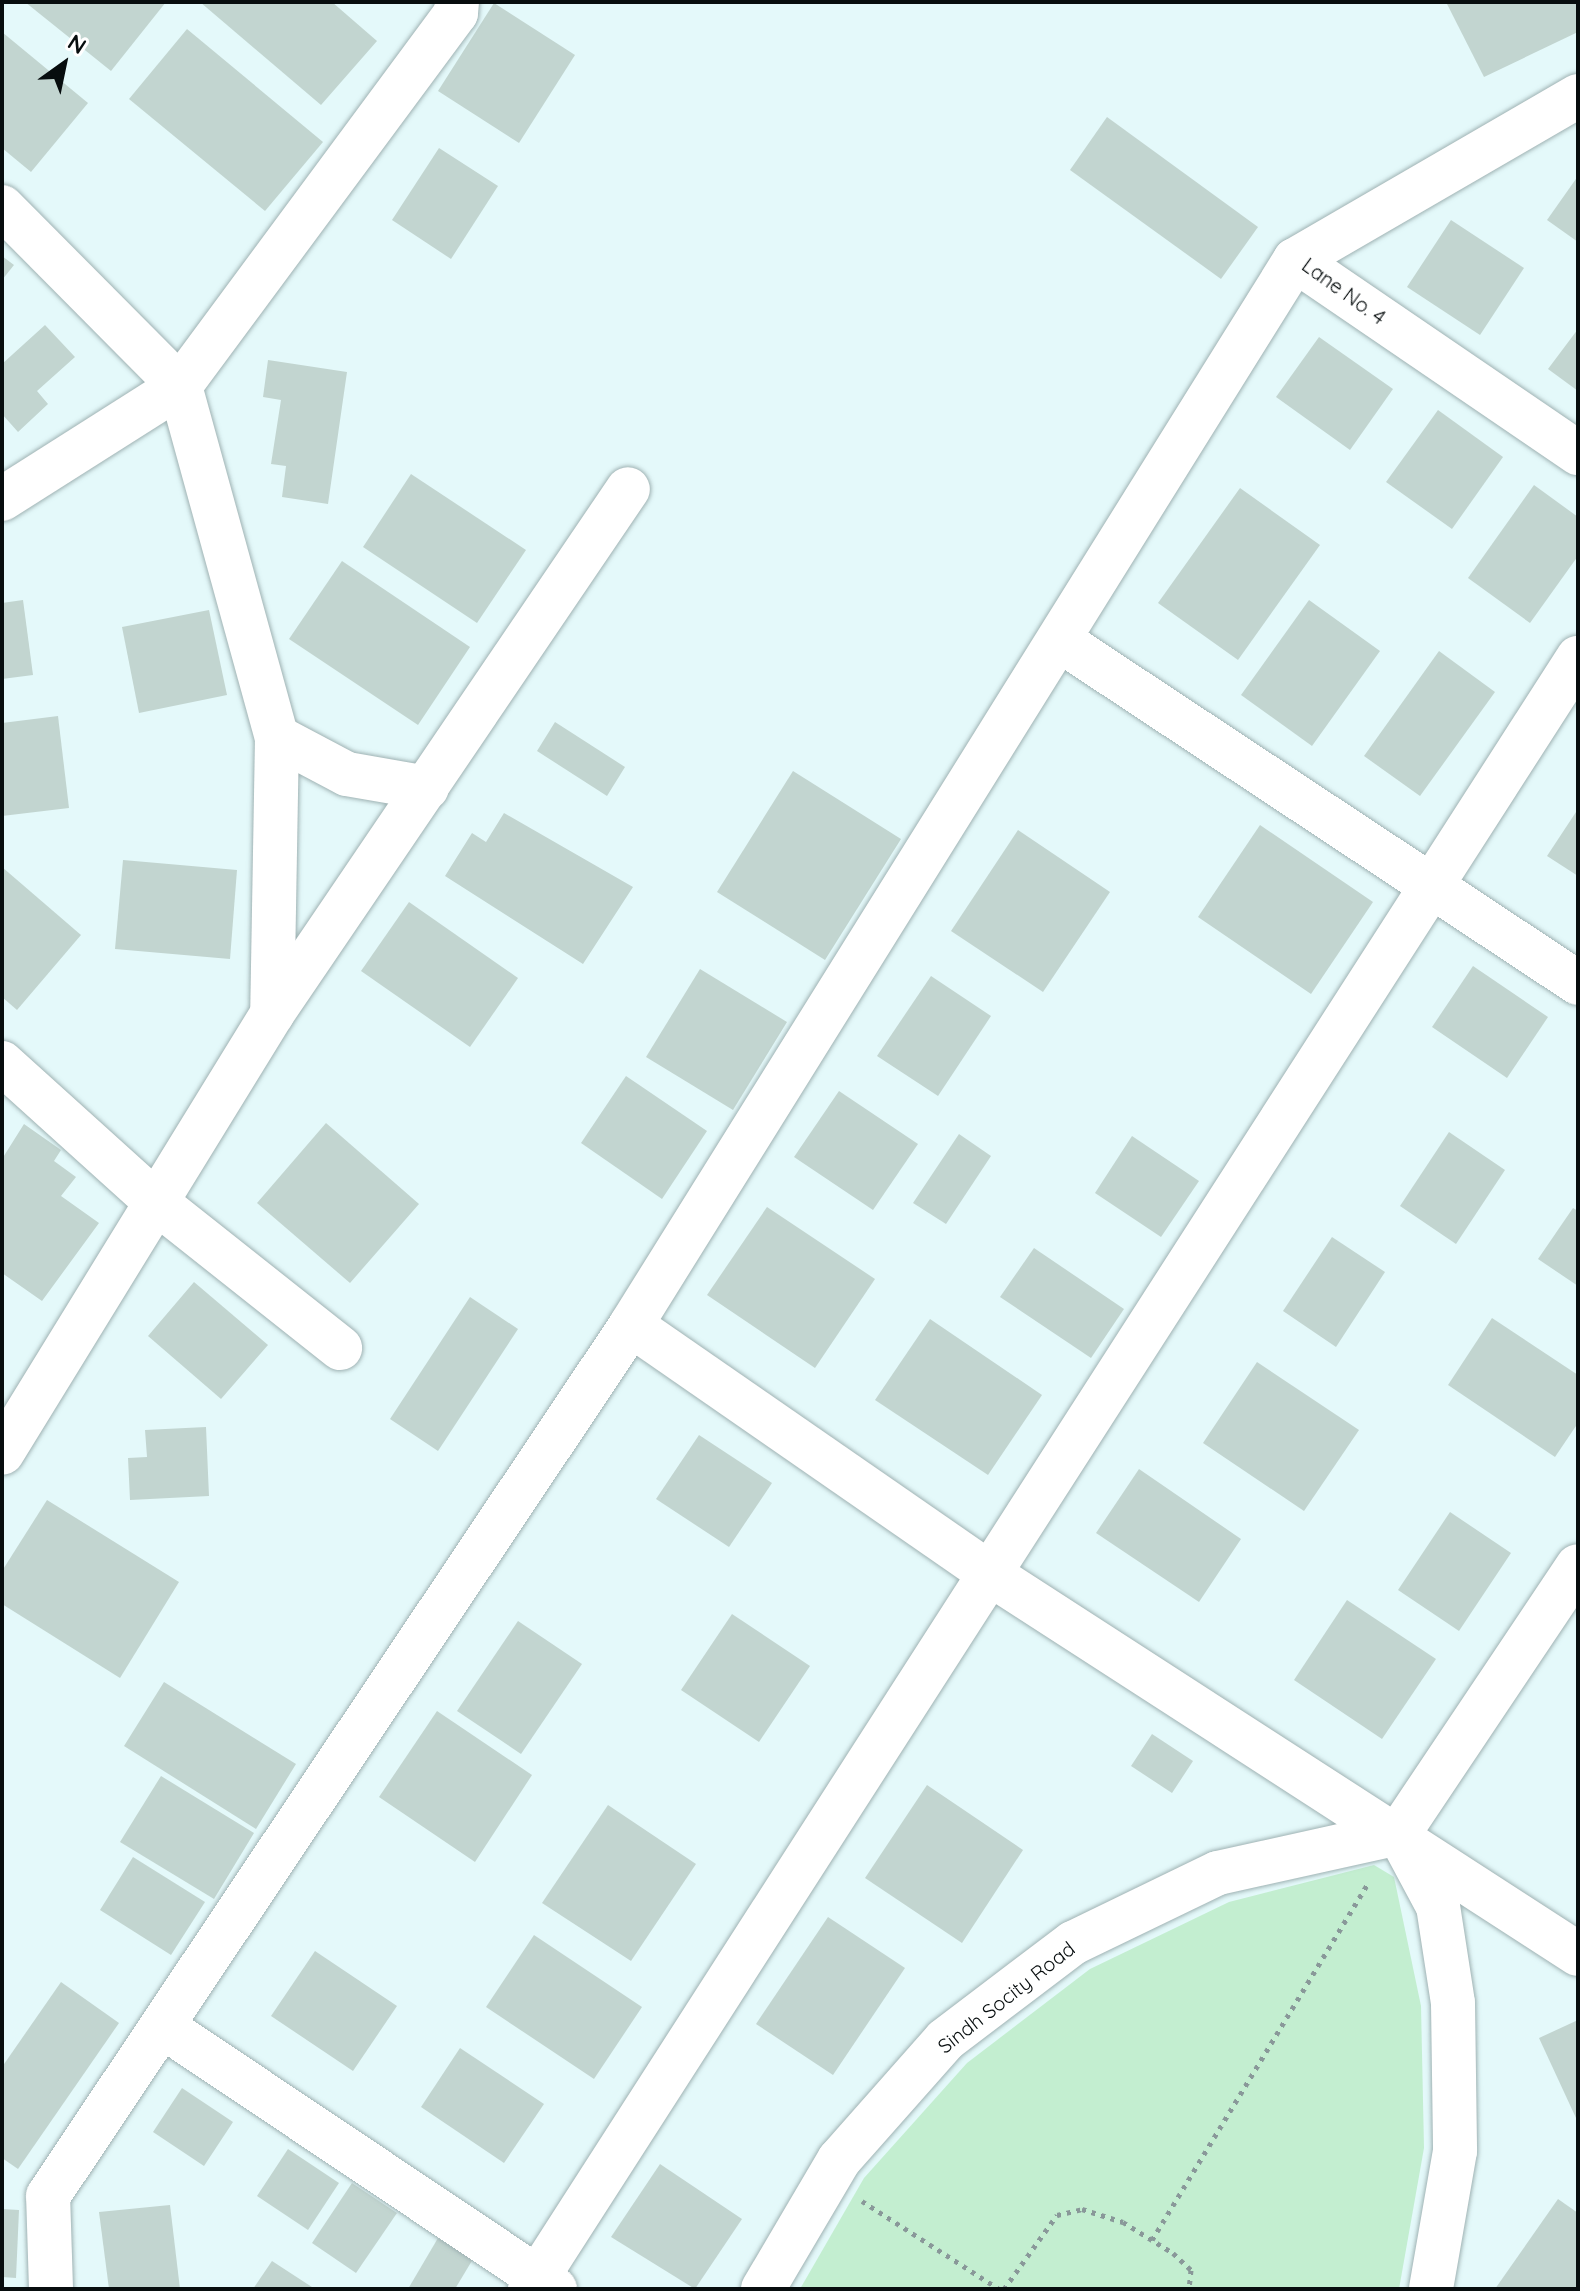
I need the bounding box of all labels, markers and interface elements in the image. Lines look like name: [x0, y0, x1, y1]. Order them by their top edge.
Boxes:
north arrow: [24, 24, 104, 104]
text: N: [63, 28, 91, 60]
street label: Lane No. 4: [1298, 253, 1390, 329]
street label: Sindh Socity Road: [933, 1936, 1079, 2058]

